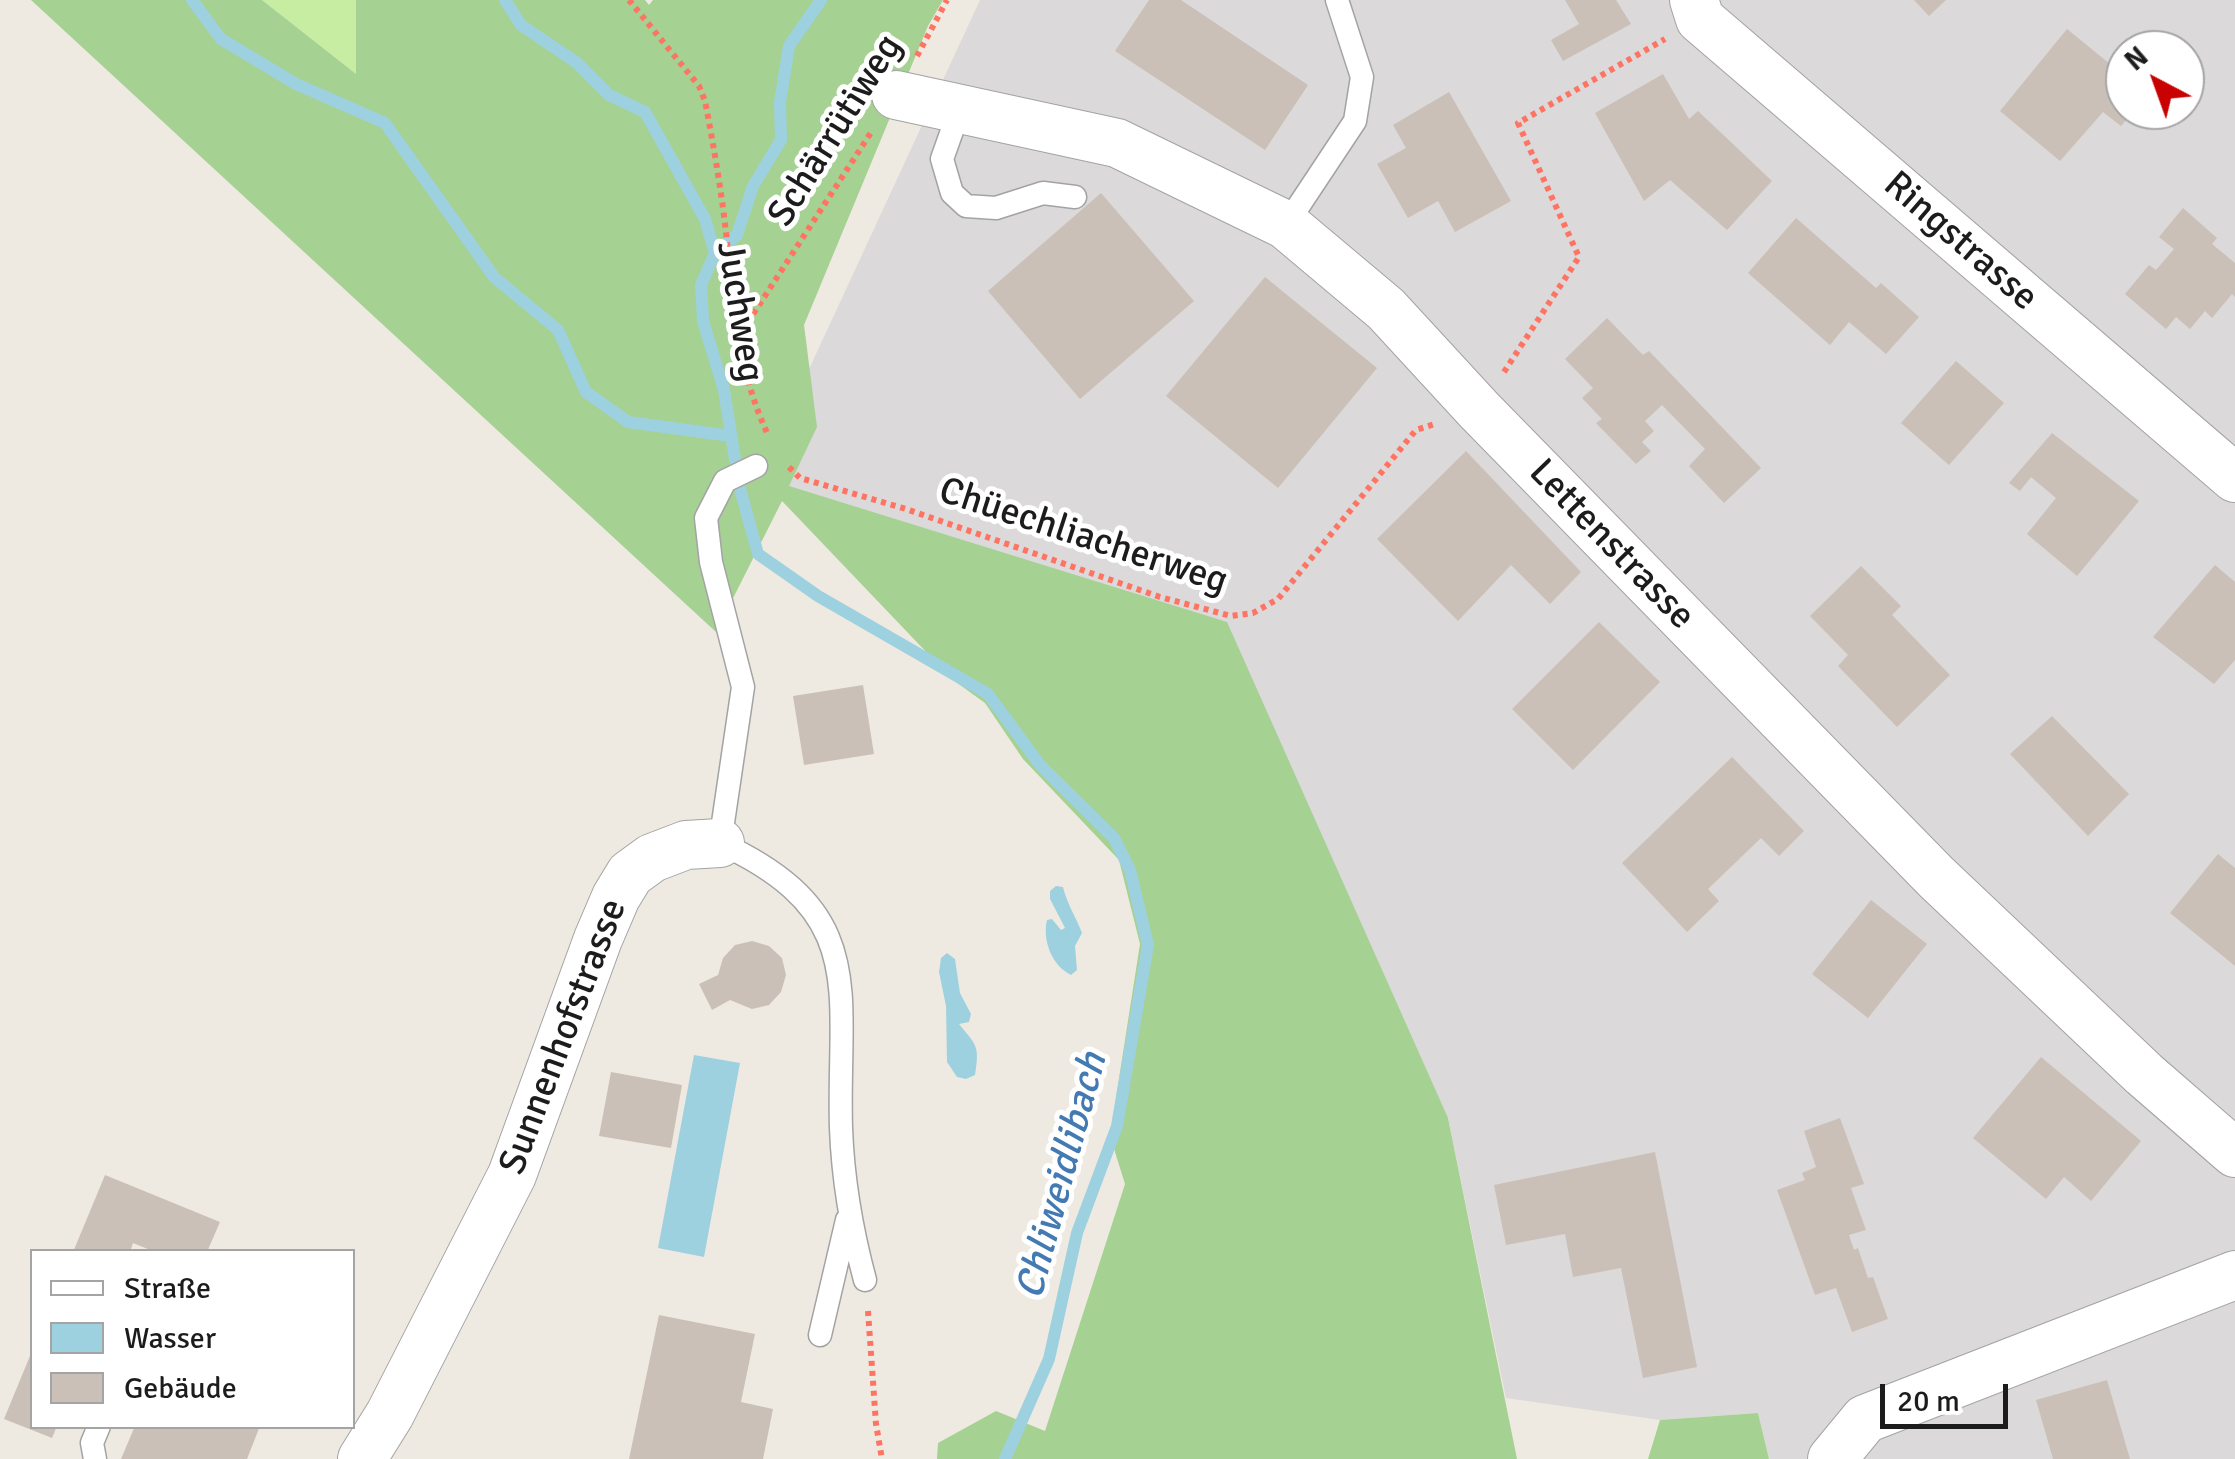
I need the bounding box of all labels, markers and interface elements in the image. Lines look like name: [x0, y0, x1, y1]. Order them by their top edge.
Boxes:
street label: Schärrütiweg: [759, 27, 913, 235]
north arrow: [2105, 30, 2205, 130]
text: N: [2118, 40, 2155, 78]
street label: Ringstrasse: [1874, 163, 2046, 321]
street label: Juchweg: [705, 238, 773, 386]
street label: Lettenstrasse: [1519, 450, 1703, 640]
street label: Chüechliacherweg: [933, 469, 1233, 605]
street label: Sunnenhofstrasse: [491, 893, 637, 1181]
water label: Chliweidlibach: [1007, 1048, 1119, 1304]
legend: [30, 1249, 355, 1429]
text: Straße: [124, 1270, 211, 1307]
text: Wasser: [124, 1320, 216, 1357]
scale bar: [1885, 1364, 2012, 1426]
text: Gebäude: [124, 1370, 237, 1407]
text: 20 m: [1897, 1383, 1960, 1420]

